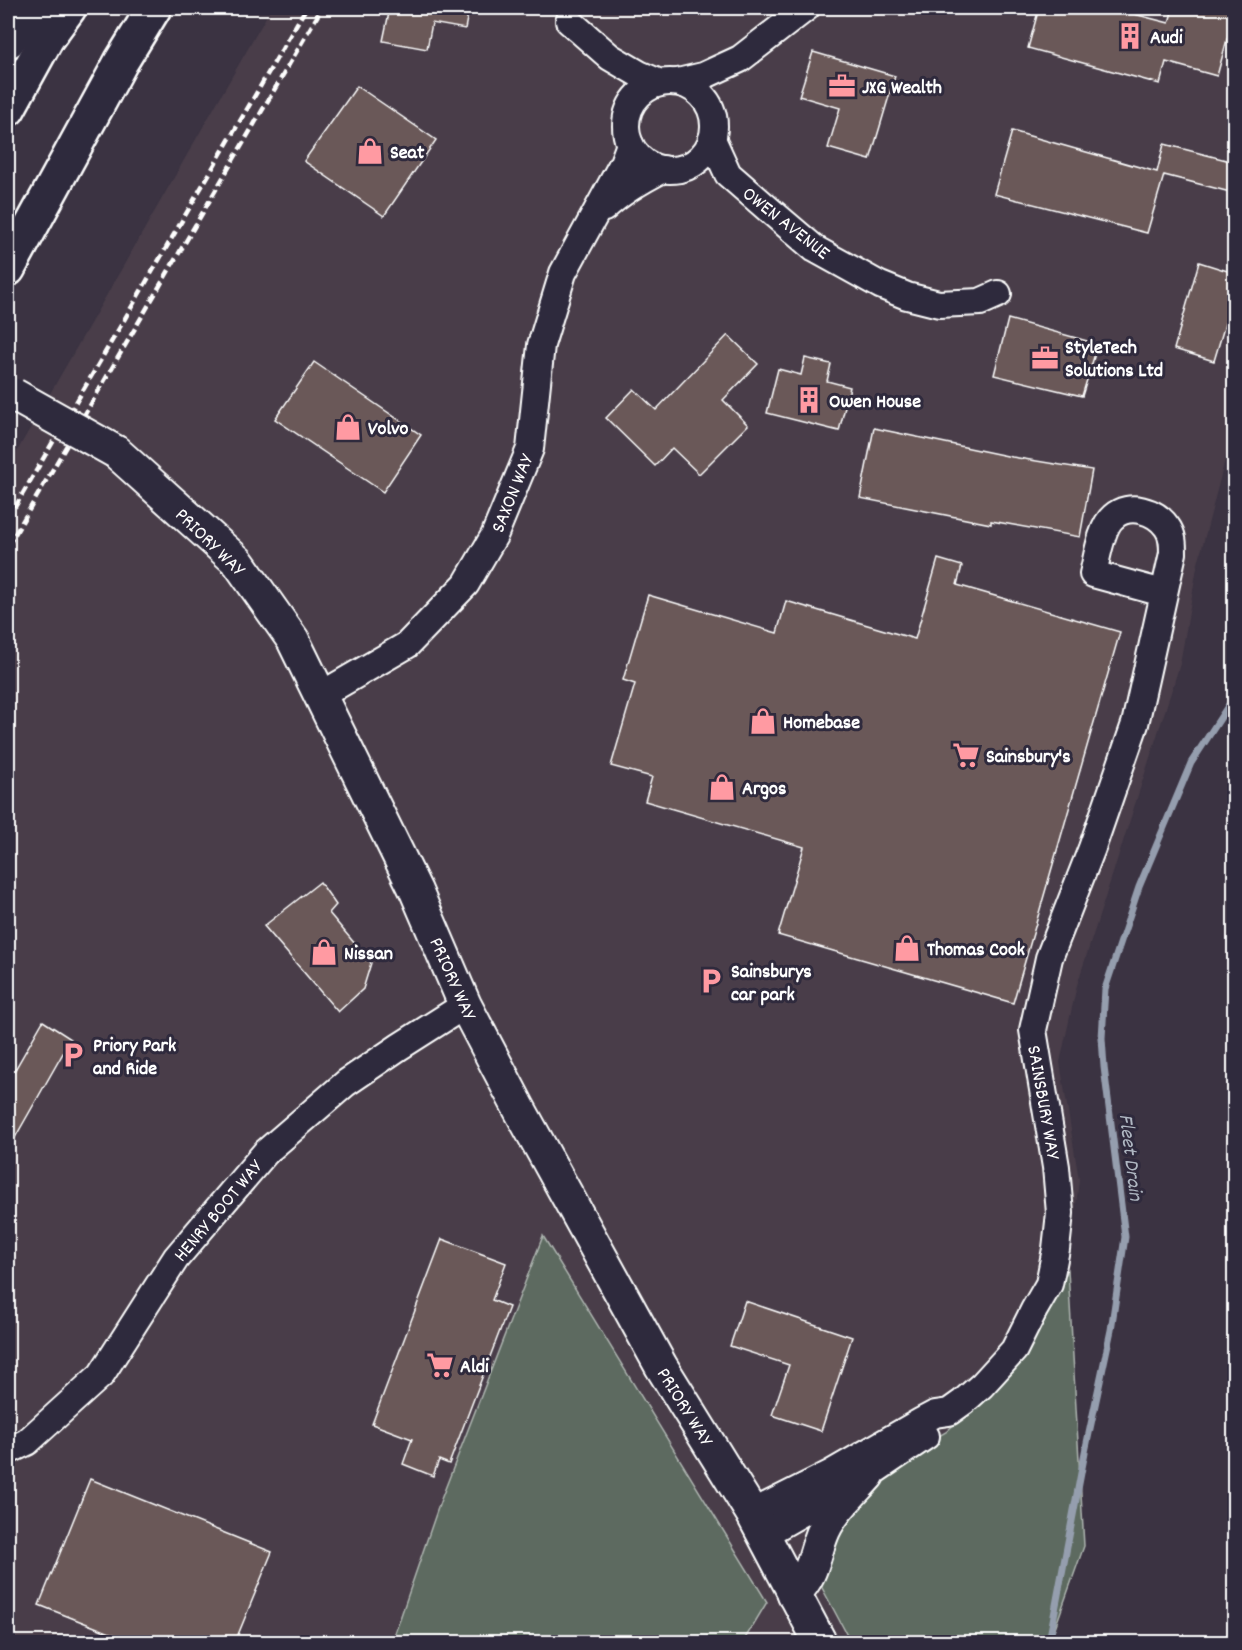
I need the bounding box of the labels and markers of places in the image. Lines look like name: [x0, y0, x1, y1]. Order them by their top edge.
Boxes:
building icon: Audi: [1115, 21, 1145, 51]
place label: Audi: [1150, 25, 1183, 53]
office icon: JXG Wealth: [827, 71, 857, 101]
place label: JXG Wealth: [862, 75, 942, 103]
shop icon: Seat: [355, 136, 385, 166]
place label: Seat: [390, 140, 425, 168]
place label: StyleTech Solutions Ltd: [1065, 335, 1163, 386]
office icon: StyleTech Solutions Ltd: [1030, 343, 1060, 373]
building icon: Owen House: [794, 385, 824, 415]
place label: Owen House: [829, 389, 921, 417]
shop icon: Volvo: [333, 412, 363, 442]
place label: Volvo: [368, 416, 409, 444]
shop icon: Homebase: [748, 706, 778, 736]
place label: Homebase: [783, 710, 860, 738]
supermarket icon: Sainsbury's: [951, 740, 981, 770]
place label: Sainsbury's: [986, 744, 1071, 772]
shop icon: Argos: [707, 772, 737, 802]
place label: Argos: [742, 776, 786, 804]
shop icon: Thomas Cook: [892, 933, 922, 963]
shop icon: Nissan: [309, 937, 339, 967]
place label: Thomas Cook: [927, 937, 1025, 965]
place label: Nissan: [344, 941, 393, 969]
place label: Sainsburys car park: [731, 959, 812, 1010]
parking icon: Sainsburys car park: [696, 966, 726, 996]
place label: Priory Park and Ride: [93, 1033, 176, 1084]
parking icon: Priory Park and Ride: [58, 1040, 88, 1070]
supermarket icon: Aldi: [425, 1350, 455, 1380]
place label: Aldi: [460, 1354, 489, 1382]

